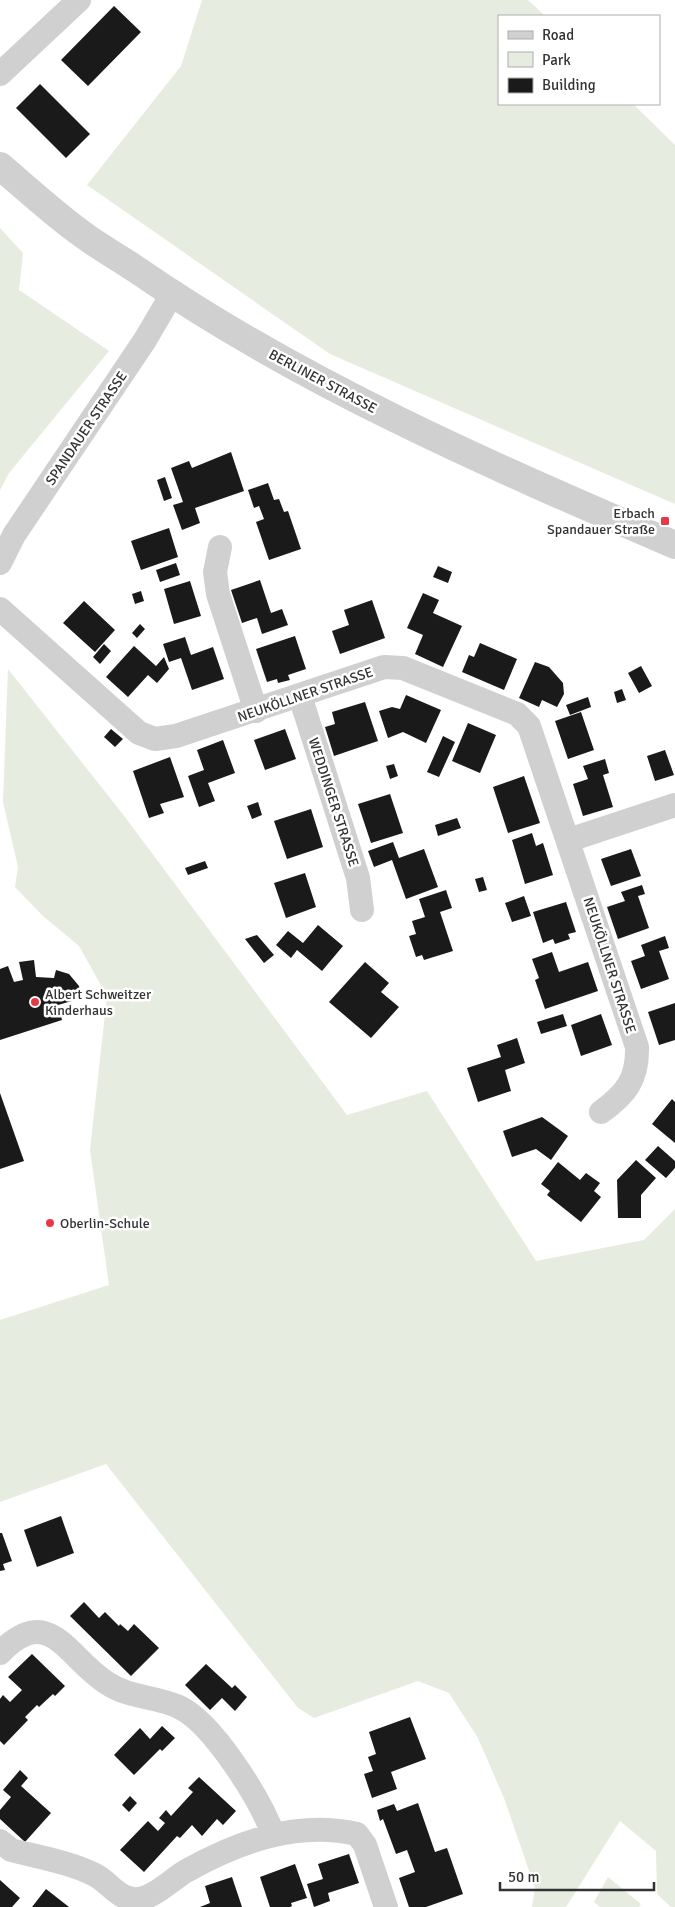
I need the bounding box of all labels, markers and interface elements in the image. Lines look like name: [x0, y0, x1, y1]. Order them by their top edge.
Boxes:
legend: [498, 15, 660, 105]
text: Road: [542, 26, 574, 44]
text: Park: [542, 51, 571, 69]
text: Building: [542, 76, 596, 94]
street label: BERLINER STRASSE: [266, 346, 380, 417]
street label: SPANDAUER STRASSE: [42, 368, 131, 488]
place label: Erbach Spandauer Straße: [547, 505, 655, 538]
marker: Erbach Spandauer Straße: [659, 515, 671, 527]
street label: NEUKÖLLNER STRASSE: [235, 663, 375, 726]
street label: WEDDINGER STRASSE: [305, 735, 362, 869]
street label: NEUKÖLLNER STRASSE: [579, 895, 640, 1035]
place label: Albert Schweitzer Kinderhaus: [45, 986, 152, 1019]
marker: Albert Schweitzer Kinderhaus: [29, 996, 41, 1008]
place label: Oberlin-Schule: [60, 1215, 150, 1232]
marker: Oberlin-Schule: [44, 1217, 56, 1229]
scale bar: [500, 1860, 654, 1892]
text: 50 m: [508, 1868, 539, 1886]

